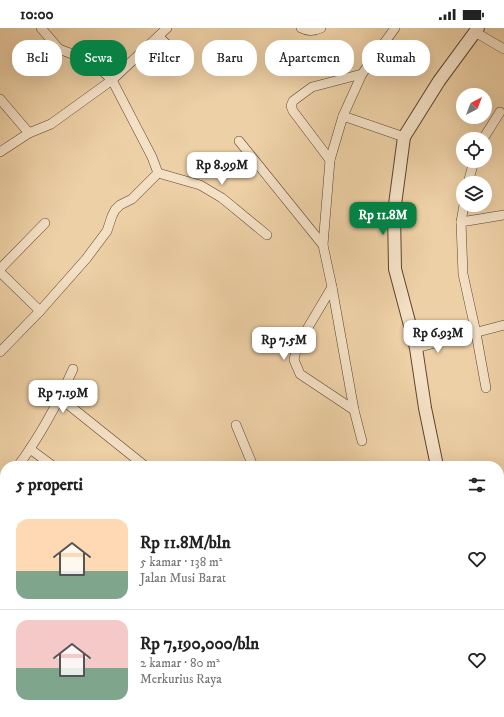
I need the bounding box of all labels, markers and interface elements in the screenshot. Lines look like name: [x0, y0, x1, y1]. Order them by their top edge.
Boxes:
text: 10:00: [20, 5, 54, 24]
chip: Beli: [12, 40, 62, 76]
chip: Sewa: [70, 40, 127, 76]
chip: Filter: [135, 40, 194, 76]
chip: Baru: [202, 40, 257, 76]
chip: Apartemen: [265, 40, 354, 76]
chip: Rumah: [362, 40, 430, 76]
north arrow: [456, 88, 492, 124]
map controls: [456, 88, 492, 212]
button: locate: [456, 132, 492, 168]
pin: Rp 8.99M: [181, 152, 263, 186]
text: Rp 8.99M: [196, 157, 248, 173]
button: layers: [456, 176, 492, 212]
pin: Rp 11.8M: [342, 202, 424, 236]
text: Rp 11.8M: [359, 207, 407, 223]
pin: Rp 6.93M: [397, 320, 479, 354]
text: Rp 6.93M: [412, 325, 464, 341]
pin: Rp 7.5M: [247, 327, 321, 361]
text: Rp 7.5M: [261, 332, 307, 348]
pin: Rp 7.19M: [22, 380, 104, 414]
text: Rp 7.19M: [38, 385, 88, 401]
text: 5 properti: [16, 474, 83, 496]
icon: filters: [466, 474, 488, 496]
text: Rp 11.8M/bln: [140, 532, 231, 554]
icon: home: [48, 535, 96, 583]
icon: heart: [466, 548, 488, 570]
text: 5 kamar · 138 m²: [140, 554, 223, 570]
text: Jalan Musi Barat: [140, 570, 226, 586]
text: Rp 7,190,000/bln: [140, 633, 259, 655]
icon: home: [48, 636, 96, 684]
icon: heart: [466, 649, 488, 671]
text: 2 kamar · 80 m²: [140, 655, 220, 671]
text: Merkurius Raya: [140, 671, 222, 687]

